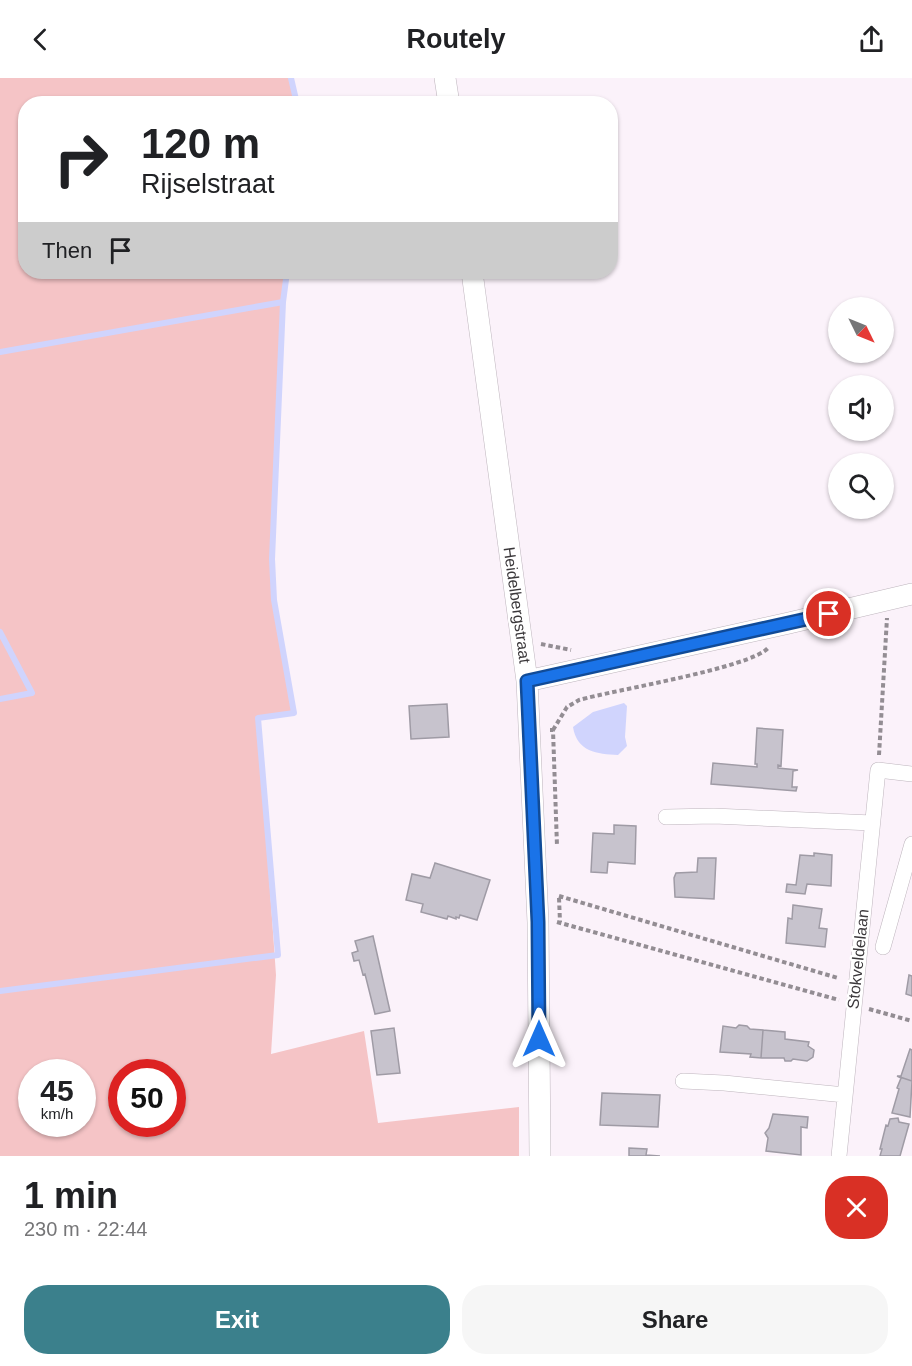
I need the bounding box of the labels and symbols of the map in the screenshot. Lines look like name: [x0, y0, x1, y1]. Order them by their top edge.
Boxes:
north arrow: [828, 297, 894, 363]
street label: Heidelbergstraat: [500, 546, 534, 665]
pin: [803, 588, 854, 639]
street label: Stokveldelaan: [844, 908, 872, 1010]
position arrow: [507, 1007, 571, 1071]
speed limit sign: 50: [108, 1059, 186, 1137]

